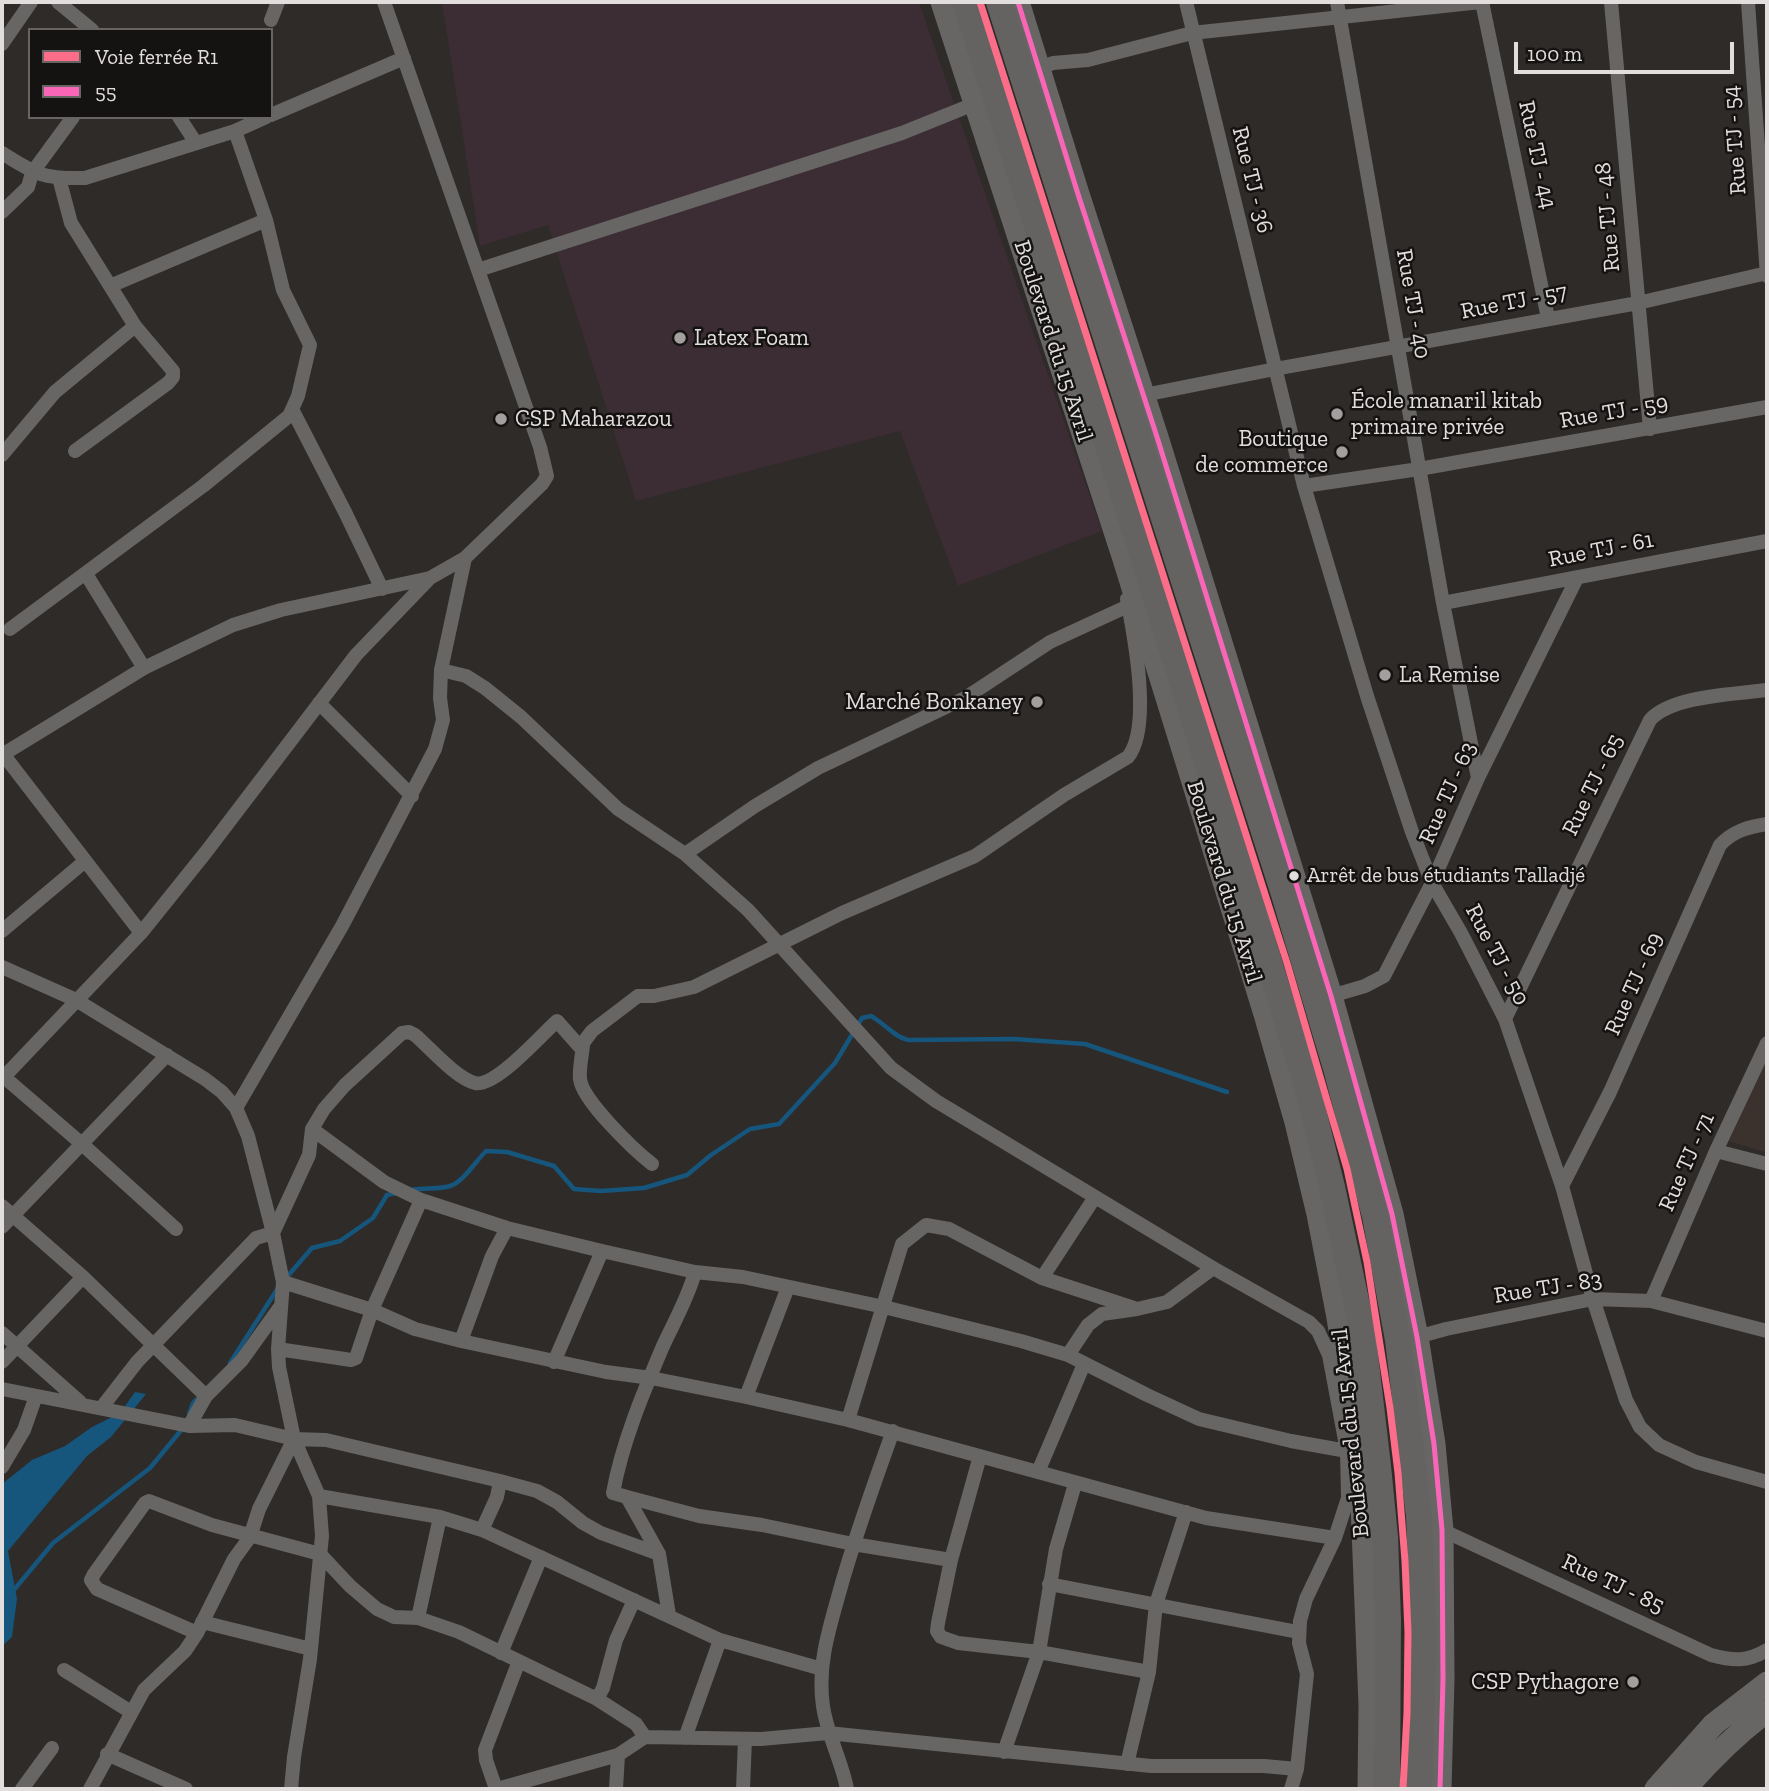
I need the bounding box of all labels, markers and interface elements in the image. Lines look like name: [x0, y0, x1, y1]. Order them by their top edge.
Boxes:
legend: [28, 28, 273, 119]
scale bar: [1517, 28, 1738, 72]
text: 100 m: [1527, 41, 1582, 66]
text: Voie ferrée R1: [95, 44, 218, 69]
text: 55: [95, 79, 117, 104]
street label: Rue TJ - 54: [1717, 84, 1753, 196]
street label: Rue TJ - 44: [1512, 98, 1562, 212]
street label: Rue TJ - 36: [1225, 124, 1279, 236]
street label: Rue TJ - 48: [1589, 161, 1627, 273]
street label: Boulevard du 15 Avril: [1007, 237, 1099, 445]
street label: Rue TJ - 40: [1390, 247, 1436, 361]
street label: Rue TJ - 57: [1458, 278, 1570, 326]
place label: Latex Foam: [694, 324, 809, 352]
marker: Latex Foam: [672, 330, 688, 346]
place label: École manaril kitab primaire privée: [1351, 387, 1542, 441]
street label: Rue TJ - 59: [1558, 389, 1670, 435]
place label: CSP Maharazou: [515, 405, 672, 433]
marker: École manaril kitab primaire privée: [1329, 406, 1345, 422]
marker: CSP Maharazou: [493, 411, 509, 427]
place label: Boutique de commerce: [1195, 425, 1328, 479]
marker: Boutique de commerce: [1334, 444, 1350, 460]
street label: Rue TJ - 61: [1546, 526, 1656, 574]
place label: La Remise: [1399, 661, 1500, 689]
marker: La Remise: [1377, 667, 1393, 683]
place label: Marché Bonkaney: [845, 688, 1023, 716]
marker: Marché Bonkaney: [1029, 694, 1045, 710]
street label: Rue TJ - 65: [1557, 730, 1629, 840]
street label: Rue TJ - 63: [1413, 738, 1483, 848]
street label: Boulevard du 15 Avril: [1180, 778, 1268, 986]
place label: Arrêt de bus étudiants Talladjé: [1307, 863, 1585, 889]
marker: Arrêt de bus étudiants Talladjé: [1287, 869, 1301, 883]
street label: Rue TJ - 50: [1459, 900, 1535, 1010]
street label: Rue TJ - 69: [1599, 928, 1669, 1040]
street label: Rue TJ - 71: [1653, 1108, 1721, 1216]
street label: Rue TJ - 83: [1492, 1266, 1604, 1310]
street label: Boulevard du 15 Avril: [1326, 1327, 1376, 1539]
street label: Rue TJ - 85: [1558, 1548, 1668, 1620]
place label: CSP Pythagore: [1471, 1668, 1619, 1696]
marker: CSP Pythagore: [1625, 1674, 1641, 1690]

